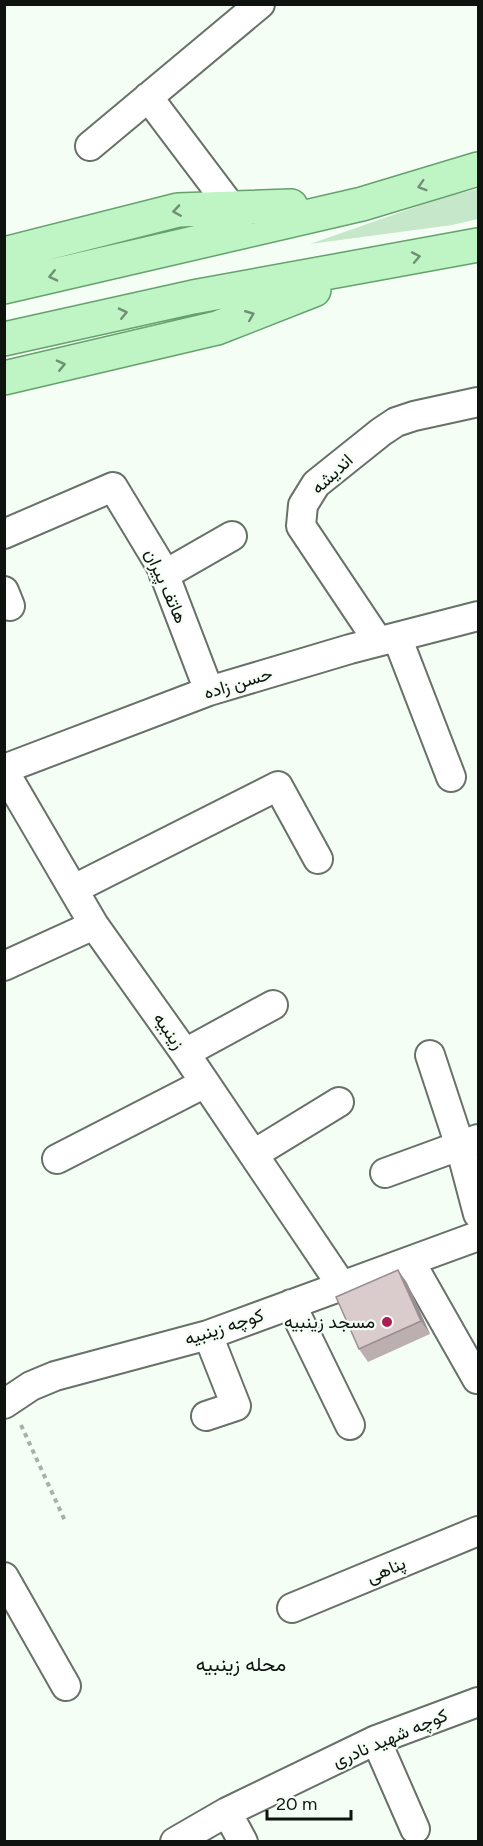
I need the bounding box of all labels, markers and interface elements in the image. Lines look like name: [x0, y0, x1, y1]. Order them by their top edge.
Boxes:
one-way arrow: [418, 179, 428, 191]
one-way arrow: [173, 205, 182, 217]
one-way arrow: [411, 251, 421, 264]
one-way arrow: [48, 268, 58, 281]
one-way arrow: [118, 307, 128, 320]
one-way arrow: [244, 310, 255, 322]
one-way arrow: [56, 359, 66, 372]
street label: اندیشه: [307, 449, 357, 499]
street label: هاتف پیران: [139, 545, 192, 627]
street label: حسن زاده: [201, 662, 275, 704]
street label: زینبیه: [149, 1008, 189, 1054]
street label: کوچه زینبیه: [182, 1304, 267, 1351]
place label: مسجد زینبیه: [284, 1311, 375, 1333]
marker: مسجد زینبیه: [380, 1315, 394, 1329]
street label: پناهی: [363, 1552, 409, 1589]
district label: محله زینبیه: [196, 1652, 286, 1677]
street label: کوچه شهید نادری: [329, 1704, 451, 1773]
scale bar: [267, 1783, 351, 1821]
text: 20 m: [276, 1793, 317, 1815]

